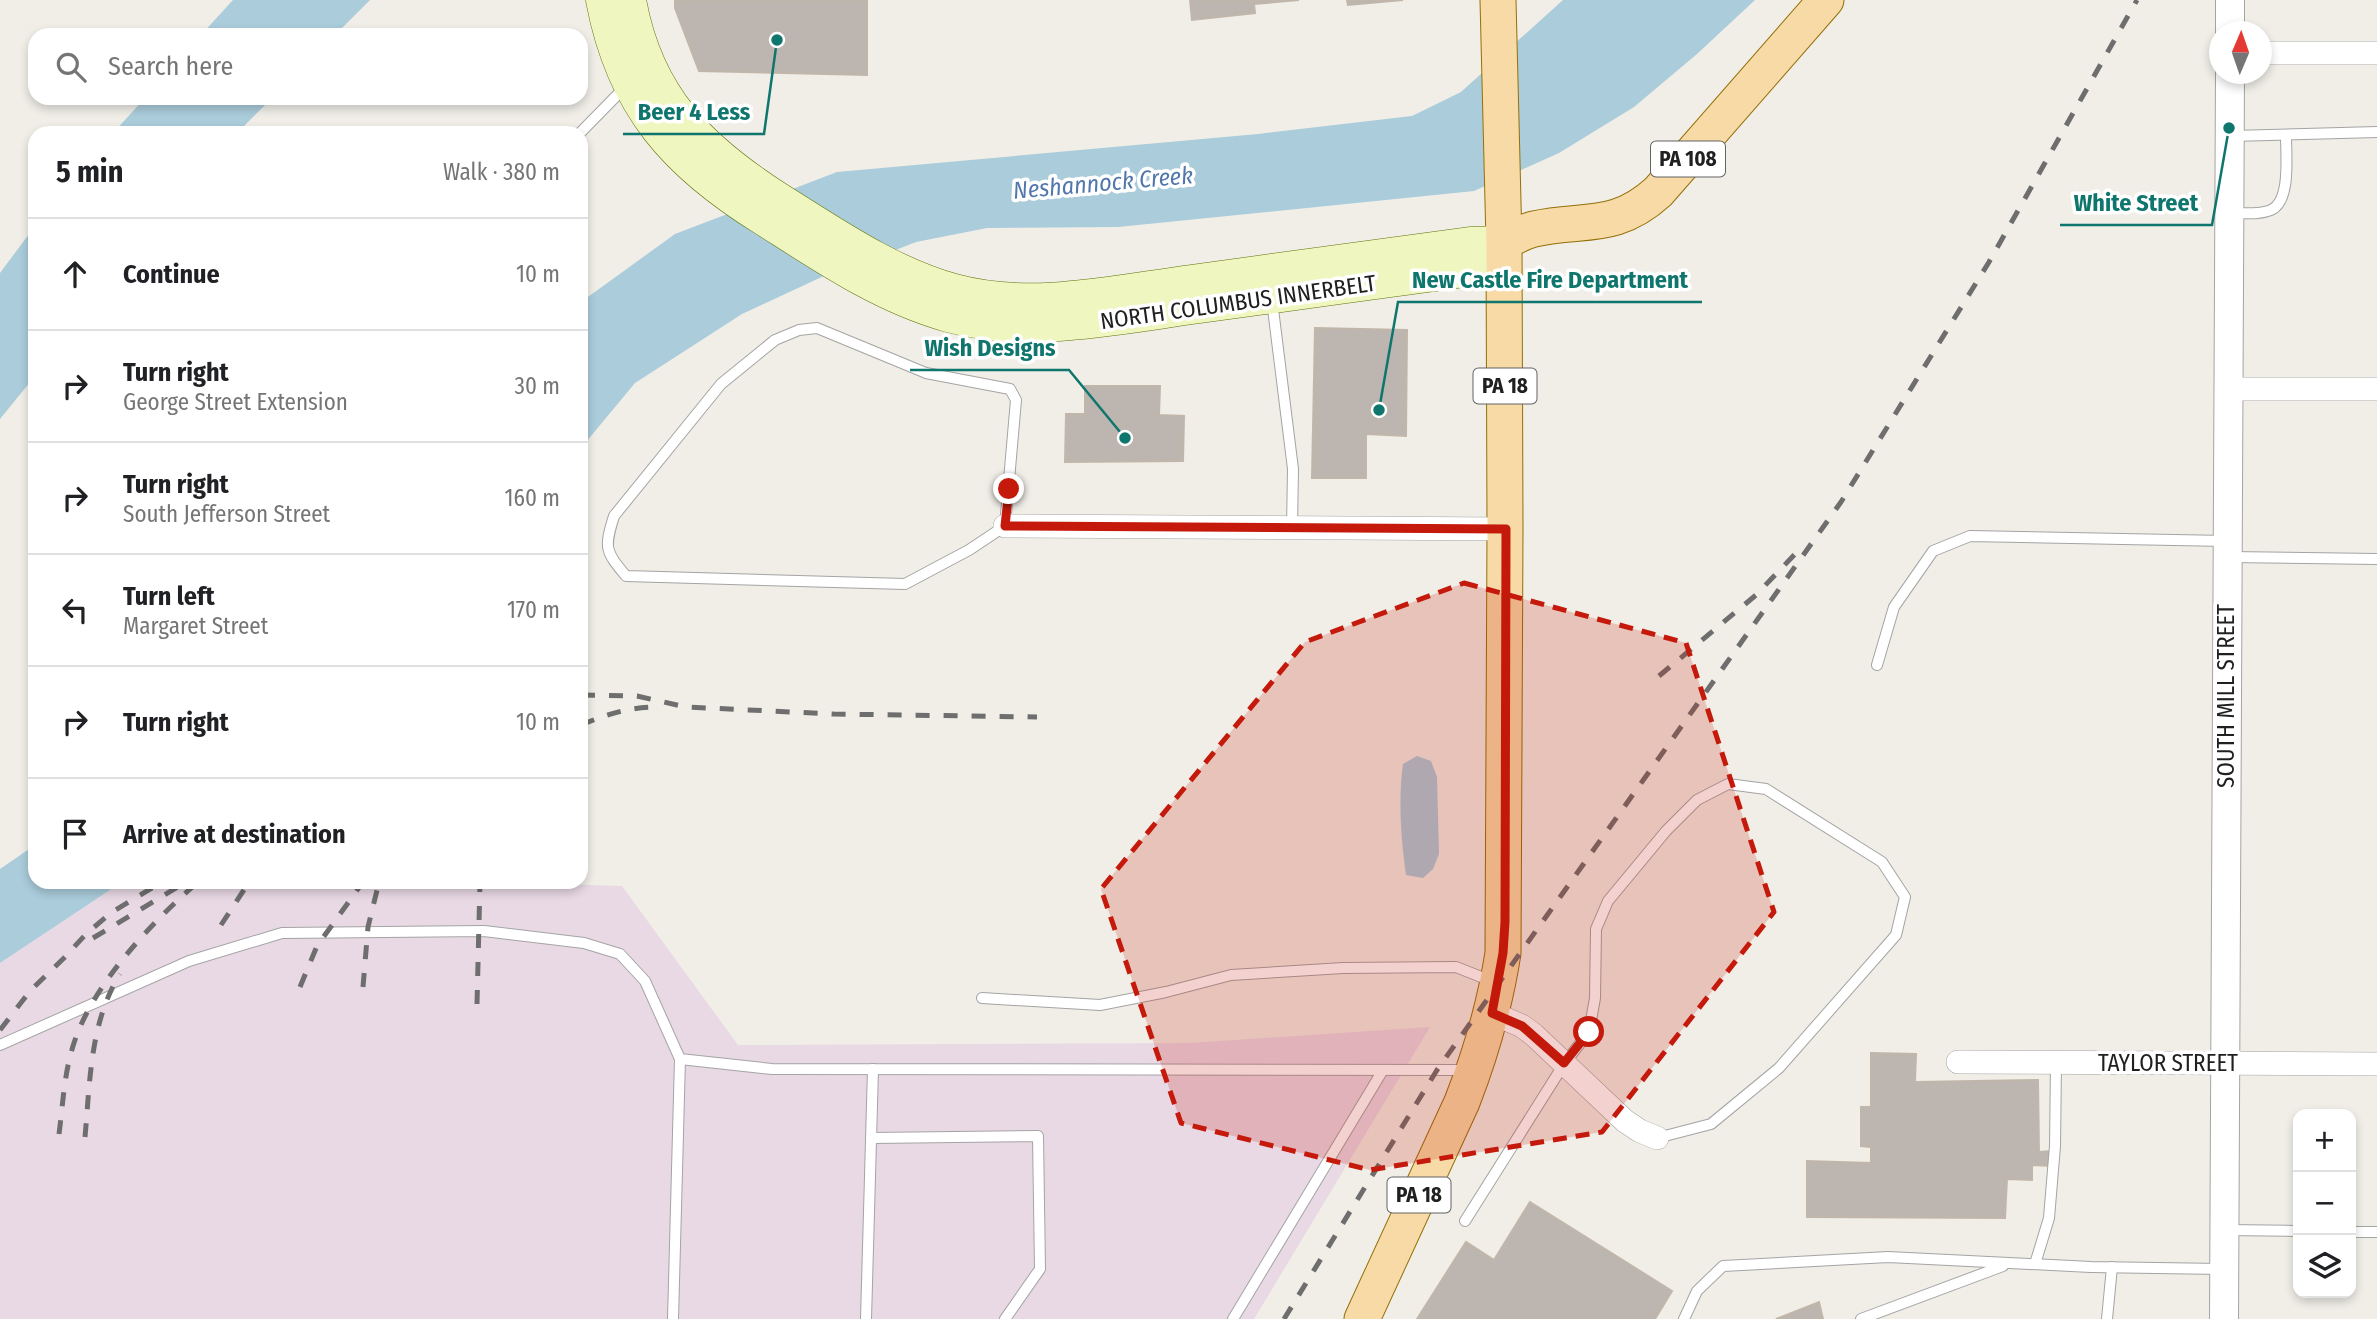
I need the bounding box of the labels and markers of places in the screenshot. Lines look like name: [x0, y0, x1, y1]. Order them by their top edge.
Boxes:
callout: Beer 4 Less: [623, 89, 764, 134]
callout: White Street: [2060, 180, 2212, 225]
callout: New Castle Fire Department: [1398, 257, 1702, 302]
callout: Wish Designs: [910, 325, 1069, 370]

